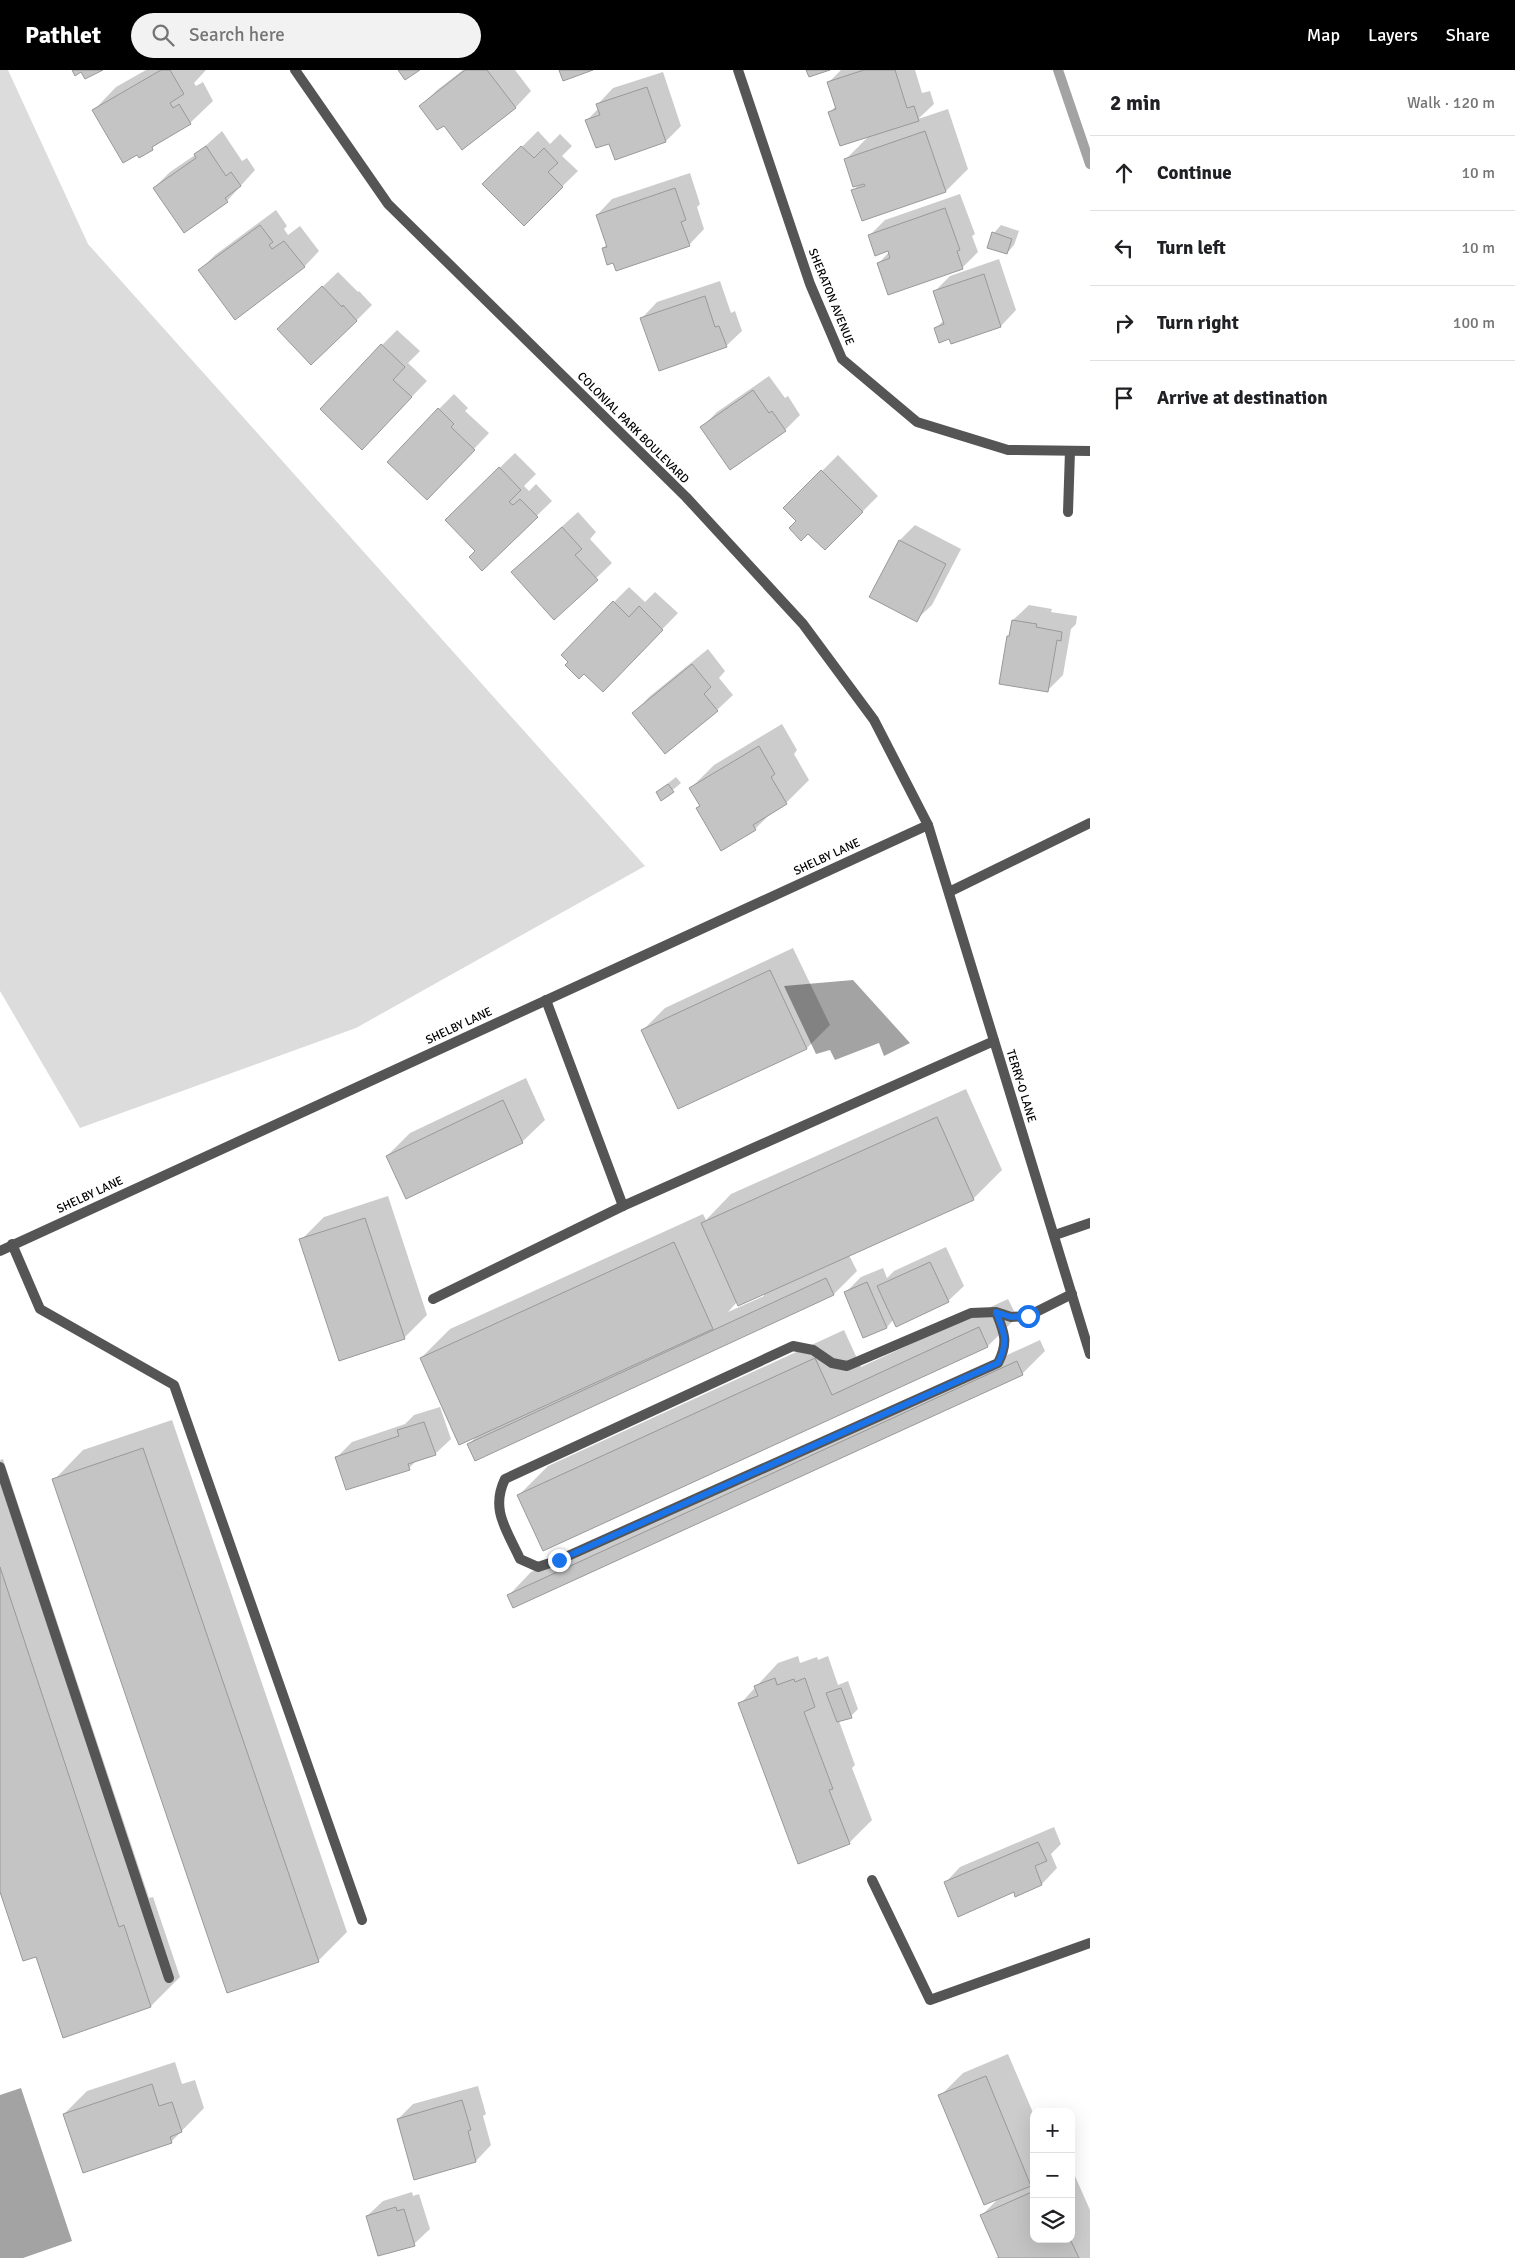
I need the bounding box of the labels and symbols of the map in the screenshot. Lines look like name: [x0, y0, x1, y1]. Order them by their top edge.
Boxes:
street label: SHERATON AVENUE: [805, 246, 857, 348]
street label: COLONIAL PARK BOULEVARD: [574, 369, 692, 487]
street label: SHELBY LANE: [791, 835, 863, 879]
street label: SHELBY LANE: [423, 1004, 495, 1048]
street label: TERRY-O LANE: [1003, 1048, 1039, 1124]
street label: SHELBY LANE: [54, 1173, 126, 1217]
route start: [1017, 1305, 1040, 1328]
route end: [548, 1549, 571, 1572]

